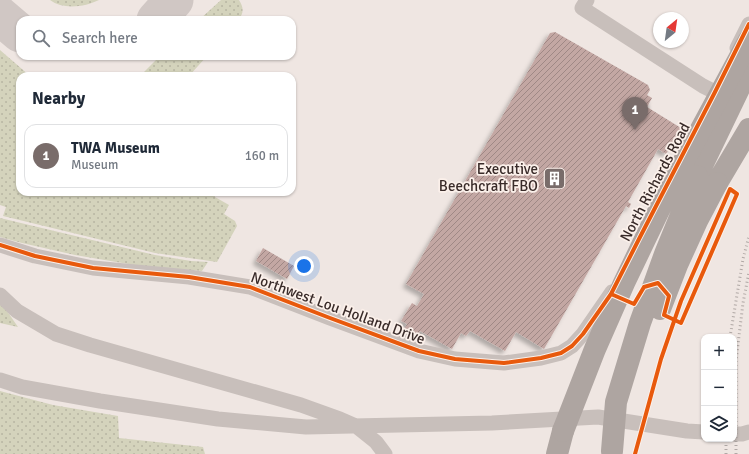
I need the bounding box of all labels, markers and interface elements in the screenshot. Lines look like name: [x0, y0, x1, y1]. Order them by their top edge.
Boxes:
north arrow: [653, 12, 689, 48]
search box: [16, 16, 296, 60]
icon: search: [30, 27, 52, 49]
text: Search here: [62, 29, 138, 47]
text: Nearby: [32, 88, 85, 109]
pin: 1: [622, 97, 648, 130]
street label: North Richards Road: [616, 120, 694, 244]
text: TWA Museum: [71, 139, 160, 157]
text: 1: [42, 148, 50, 164]
text: 160 m: [245, 148, 279, 164]
text: Museum: [71, 157, 118, 173]
place label: Executive Beechcraft FBO: [439, 160, 538, 195]
building icon: Executive Beechcraft FBO: [541, 165, 567, 191]
your location: [294, 256, 314, 276]
street label: Northwest Lou Holland Drive: [248, 268, 428, 348]
map controls: [701, 334, 737, 442]
button: +: [701, 334, 737, 370]
button: −: [701, 370, 737, 406]
button: layers: [701, 406, 737, 442]

